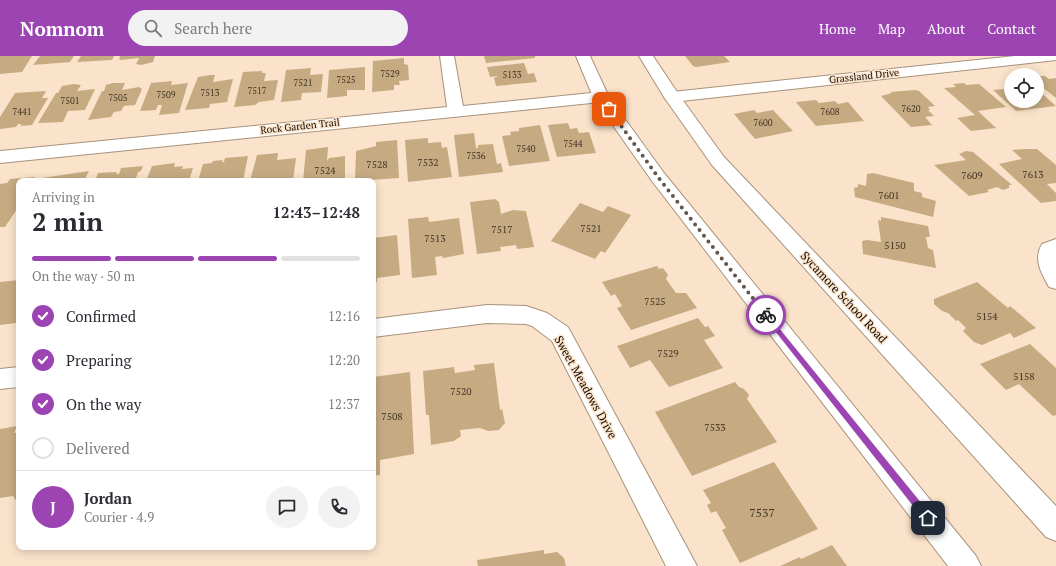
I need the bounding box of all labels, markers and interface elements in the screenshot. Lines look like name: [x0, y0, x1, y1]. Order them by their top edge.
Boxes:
search box: [128, 10, 408, 46]
text: Nomnom: [20, 16, 104, 41]
icon: search: [142, 17, 164, 39]
text: Search here: [174, 18, 252, 38]
text: Home: [819, 19, 856, 38]
text: Map: [878, 19, 905, 38]
text: About: [927, 19, 965, 38]
text: Contact: [987, 19, 1036, 38]
street label: Grassland Drive: [828, 66, 900, 86]
house number: 7529: [380, 68, 400, 80]
map controls: [1004, 68, 1044, 108]
button: locate: [1004, 68, 1044, 108]
house number: 5133: [502, 69, 522, 81]
house number: 7525: [336, 74, 356, 86]
house number: 7521: [293, 77, 313, 89]
house number: 7517: [247, 85, 267, 97]
house number: 7513: [200, 87, 220, 99]
house number: 7509: [156, 89, 176, 101]
house number: 7505: [108, 92, 128, 104]
pin: [592, 92, 626, 126]
house number: 7501: [60, 95, 80, 107]
icon: bag: [598, 98, 620, 120]
house number: 7620: [901, 103, 921, 115]
house number: 7441: [12, 106, 32, 118]
house number: 7608: [820, 106, 840, 118]
street label: Rock Garden Trail: [260, 115, 340, 137]
house number: 7600: [753, 117, 773, 129]
house number: 7544: [563, 138, 583, 150]
house number: 7540: [516, 143, 536, 155]
house number: 7536: [466, 150, 486, 162]
house number: 7532: [417, 156, 439, 169]
house number: 7528: [366, 158, 388, 171]
house number: 7524: [314, 164, 336, 177]
house number: 7613: [1022, 168, 1044, 181]
house number: 7609: [961, 169, 983, 182]
text: Arriving in: [32, 188, 95, 206]
house number: 7601: [878, 189, 900, 202]
text: 12:43–12:48: [273, 202, 360, 222]
text: 2 min: [32, 204, 103, 238]
house number: 7521: [580, 222, 602, 235]
house number: 7517: [491, 223, 513, 236]
house number: 7513: [424, 232, 446, 245]
house number: 5150: [884, 239, 906, 252]
street label: Sycamore School Road: [798, 248, 891, 346]
text: On the way · 50 m: [32, 267, 135, 285]
house number: 7525: [644, 295, 666, 308]
courier: [746, 295, 786, 335]
icon: bike: [755, 304, 777, 326]
icon: check: [32, 305, 54, 327]
text: Confirmed: [66, 306, 136, 326]
text: 12:16: [328, 307, 360, 325]
house number: 5154: [976, 310, 998, 323]
street label: Sweet Meadows Drive: [551, 333, 621, 441]
house number: 7529: [657, 347, 679, 360]
icon: check: [32, 349, 54, 371]
text: Preparing: [66, 350, 131, 370]
text: 12:20: [328, 351, 360, 369]
house number: 5158: [1013, 370, 1035, 383]
house number: 7520: [450, 385, 472, 398]
icon: check: [32, 393, 54, 415]
text: On the way: [66, 394, 141, 414]
text: 12:37: [328, 395, 360, 413]
house number: 7508: [381, 410, 403, 423]
house number: 7533: [704, 421, 726, 434]
text: Delivered: [66, 438, 130, 458]
button: chat: [266, 486, 308, 528]
button: phone: [318, 486, 360, 528]
text: Jordan: [84, 488, 132, 508]
text: J: [50, 497, 56, 517]
pin: [911, 501, 945, 535]
house number: 7537: [749, 505, 775, 520]
icon: home: [917, 507, 939, 529]
text: Courier · 4.9: [84, 508, 154, 526]

